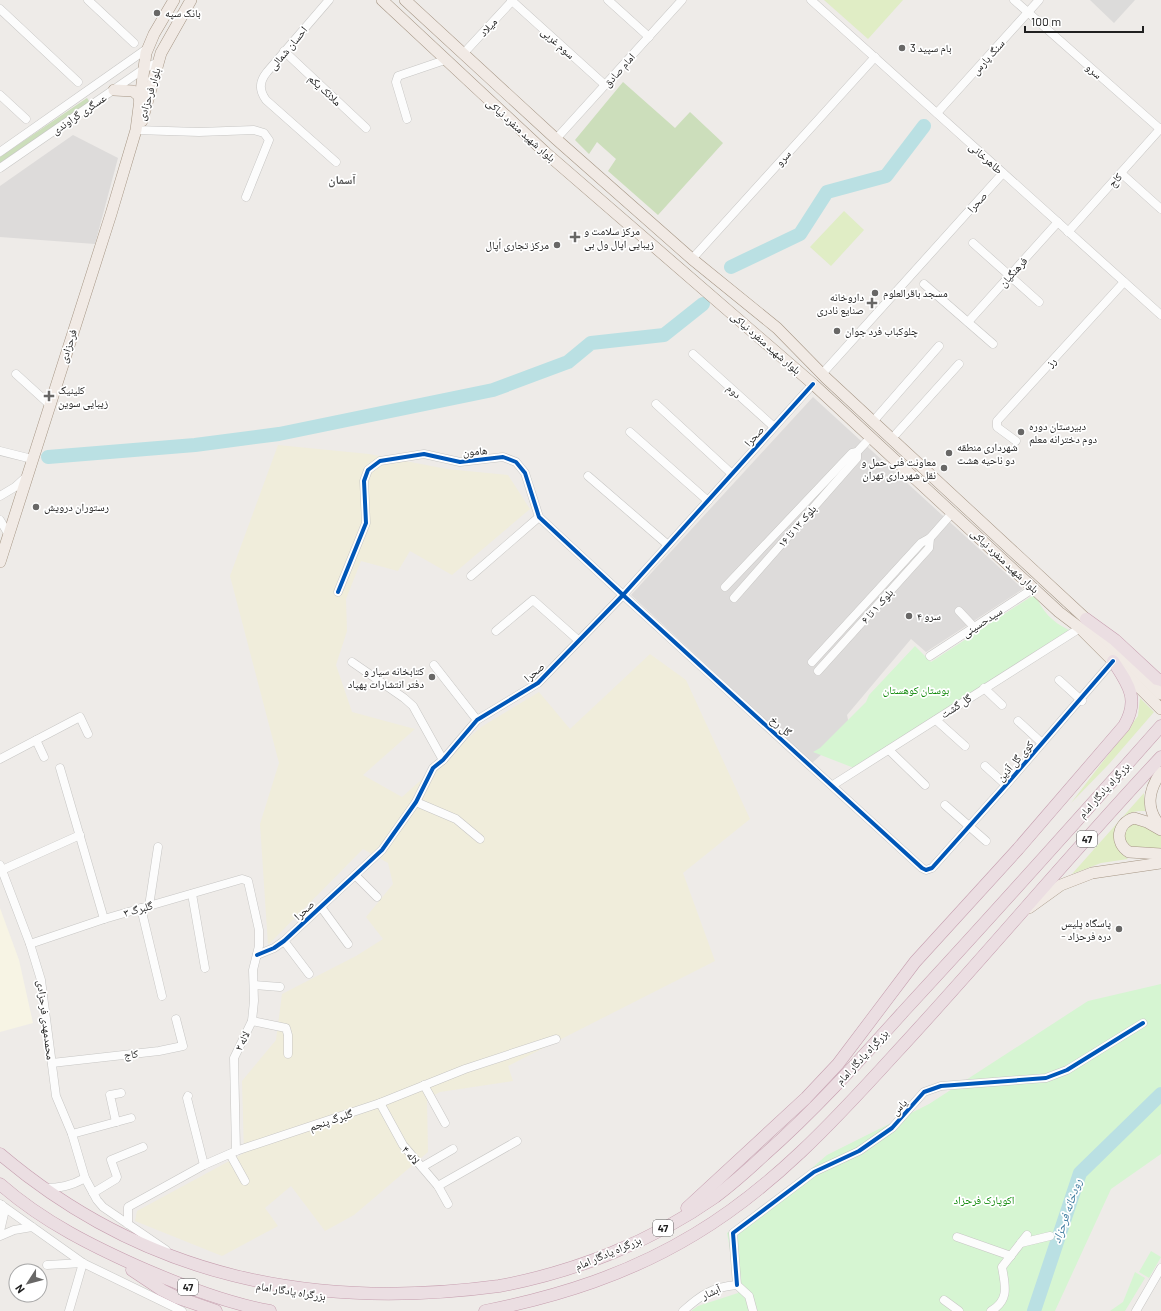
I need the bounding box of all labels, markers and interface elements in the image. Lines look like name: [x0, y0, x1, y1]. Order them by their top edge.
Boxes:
place label: بانک سپه: [165, 6, 201, 20]
marker: بانک سپه: [152, 8, 162, 18]
scale bar: [1025, 8, 1143, 34]
text: 100 m: [1031, 14, 1061, 28]
street label: میلاد: [476, 15, 499, 39]
street label: احسان شمالی: [266, 23, 310, 73]
street label: سوم غربی: [538, 24, 578, 62]
street label: سنگ پارس: [968, 36, 1008, 78]
place label: بام سپید 3: [910, 41, 952, 55]
marker: بام سپید 3: [897, 43, 907, 53]
street label: امام صادق: [600, 50, 638, 90]
street label: سرو: [1084, 60, 1105, 81]
street label: بلوار فرحزادی: [134, 66, 164, 122]
street label: ملائک یکم: [305, 71, 344, 110]
street label: عسگری گراوندی: [49, 90, 109, 137]
street label: بلوار شهید منفرد نیاکی: [484, 95, 558, 165]
street label: طاهرخانی: [966, 139, 1006, 177]
street label: سرو: [772, 147, 793, 168]
street label: کاج: [1105, 170, 1125, 190]
district label: آسمان: [328, 172, 356, 188]
street label: صحرا: [964, 189, 989, 215]
place label: مرکز سلامت و زیبایی اپال ول بی: [584, 224, 654, 251]
marker: مرکز سلامت و زیبایی اپال ول بی: [569, 231, 581, 243]
place label: مرکز تجاری اُپال: [485, 238, 549, 252]
marker: مرکز تجاری اُپال: [552, 240, 562, 250]
street label: فرهنگیان: [996, 254, 1031, 290]
place label: مسجد باقرالعلوم: [883, 286, 948, 300]
marker: مسجد باقرالعلوم: [870, 288, 880, 298]
place label: داروخانه صنایع نادری: [817, 290, 864, 317]
marker: داروخانه صنایع نادری: [867, 298, 877, 308]
street label: بلوار شهید منفرد نیاکی: [728, 309, 804, 377]
place label: چلوکباب فرد جوان: [845, 324, 918, 338]
marker: چلوکباب فرد جوان: [832, 326, 842, 336]
street label: فرحزادی: [56, 327, 80, 365]
street label: رز: [1042, 354, 1058, 370]
street label: دوم: [724, 381, 745, 402]
place label: کلینیک زیبایی سوین: [58, 383, 108, 410]
marker: کلینیک زیبایی سوین: [43, 390, 55, 402]
place label: دبیرستان دوره دوم دخترانه معلم: [1029, 419, 1098, 447]
street label: صحرا: [741, 423, 766, 449]
marker: دبیرستان دوره دوم دخترانه معلم: [1016, 427, 1026, 437]
place label: شهرداری منطقه دو ناحیه هشت: [957, 440, 1018, 466]
street label: هامون: [462, 443, 488, 459]
marker: شهرداری منطقه دو ناحیه هشت: [944, 448, 954, 458]
place label: معاونت فنی حمل و نقل شهرداری تهران: [861, 455, 936, 482]
marker: معاونت فنی حمل و نقل شهرداری تهران: [939, 463, 949, 473]
place label: رستوران درویش: [44, 500, 109, 514]
marker: رستوران درویش: [31, 502, 41, 512]
street label: بلوک ۱۲ تا ۱۶: [775, 502, 819, 550]
street label: بلوار شهید منفرد نیاکی: [968, 526, 1042, 596]
street label: بلوک ۱ تا ۶: [858, 586, 896, 626]
street label: سیدحسینی: [959, 604, 1005, 640]
place label: سرو ۴: [917, 609, 941, 622]
marker: سرو ۴: [904, 611, 914, 621]
street label: صحرا: [521, 659, 547, 684]
place label: کتابخانه سیار و دفتر انتشارات پهپاد: [348, 664, 424, 691]
marker: کتابخانه سیار و دفتر انتشارات پهپاد: [427, 672, 437, 682]
park label: بوستان کوهستان: [883, 683, 949, 697]
street label: گل گشت: [938, 691, 974, 721]
street label: گل رخ: [767, 713, 795, 740]
street label: کوی گل آذین: [994, 737, 1037, 784]
street label: بزرگراه یادگار امام: [1075, 759, 1133, 821]
road number: 47: [1077, 831, 1097, 847]
street label: صحرا: [291, 897, 317, 922]
street label: گلبرگ ۳: [122, 898, 155, 919]
place label: پاسگاه پلیس - دره فرحزاد: [1061, 916, 1111, 942]
marker: پاسگاه پلیس - دره فرحزاد: [1114, 924, 1124, 934]
street label: محمدمهدی فرحزادی: [34, 979, 58, 1061]
street label: بزرگراه یادگار امام: [833, 1026, 891, 1088]
street label: لاله ۲: [231, 1029, 252, 1053]
street label: کاج: [123, 1046, 139, 1062]
street label: یاس: [888, 1095, 911, 1118]
street label: گلبرگ پنجم: [307, 1106, 355, 1135]
street label: لاله ۴: [400, 1143, 423, 1167]
water label: رودخانه فرحزاد: [1049, 1176, 1085, 1245]
park label: اکوپارک فرحزاد: [954, 1193, 1014, 1207]
road number: 47: [653, 1220, 673, 1236]
street label: بزرگراه یادگار امام: [573, 1233, 643, 1273]
north arrow: [8, 1263, 48, 1303]
road number: 47: [178, 1279, 198, 1295]
street label: بزرگراه یادگار امام: [255, 1279, 327, 1303]
street label: آبشار: [698, 1281, 723, 1302]
text: N: [12, 1282, 27, 1296]

